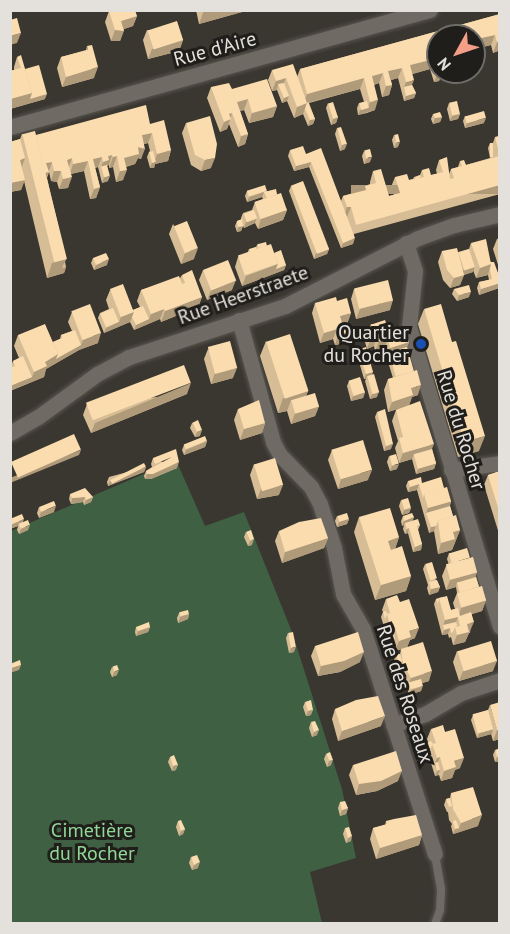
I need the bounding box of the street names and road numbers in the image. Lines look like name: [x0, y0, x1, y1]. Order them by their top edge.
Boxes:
street label: Rue d'Aire: [171, 26, 259, 72]
street label: Rue Heerstraete: [174, 260, 312, 330]
street label: Rue du Rocher: [431, 367, 491, 493]
street label: Rue des Roseaux: [371, 622, 439, 766]

